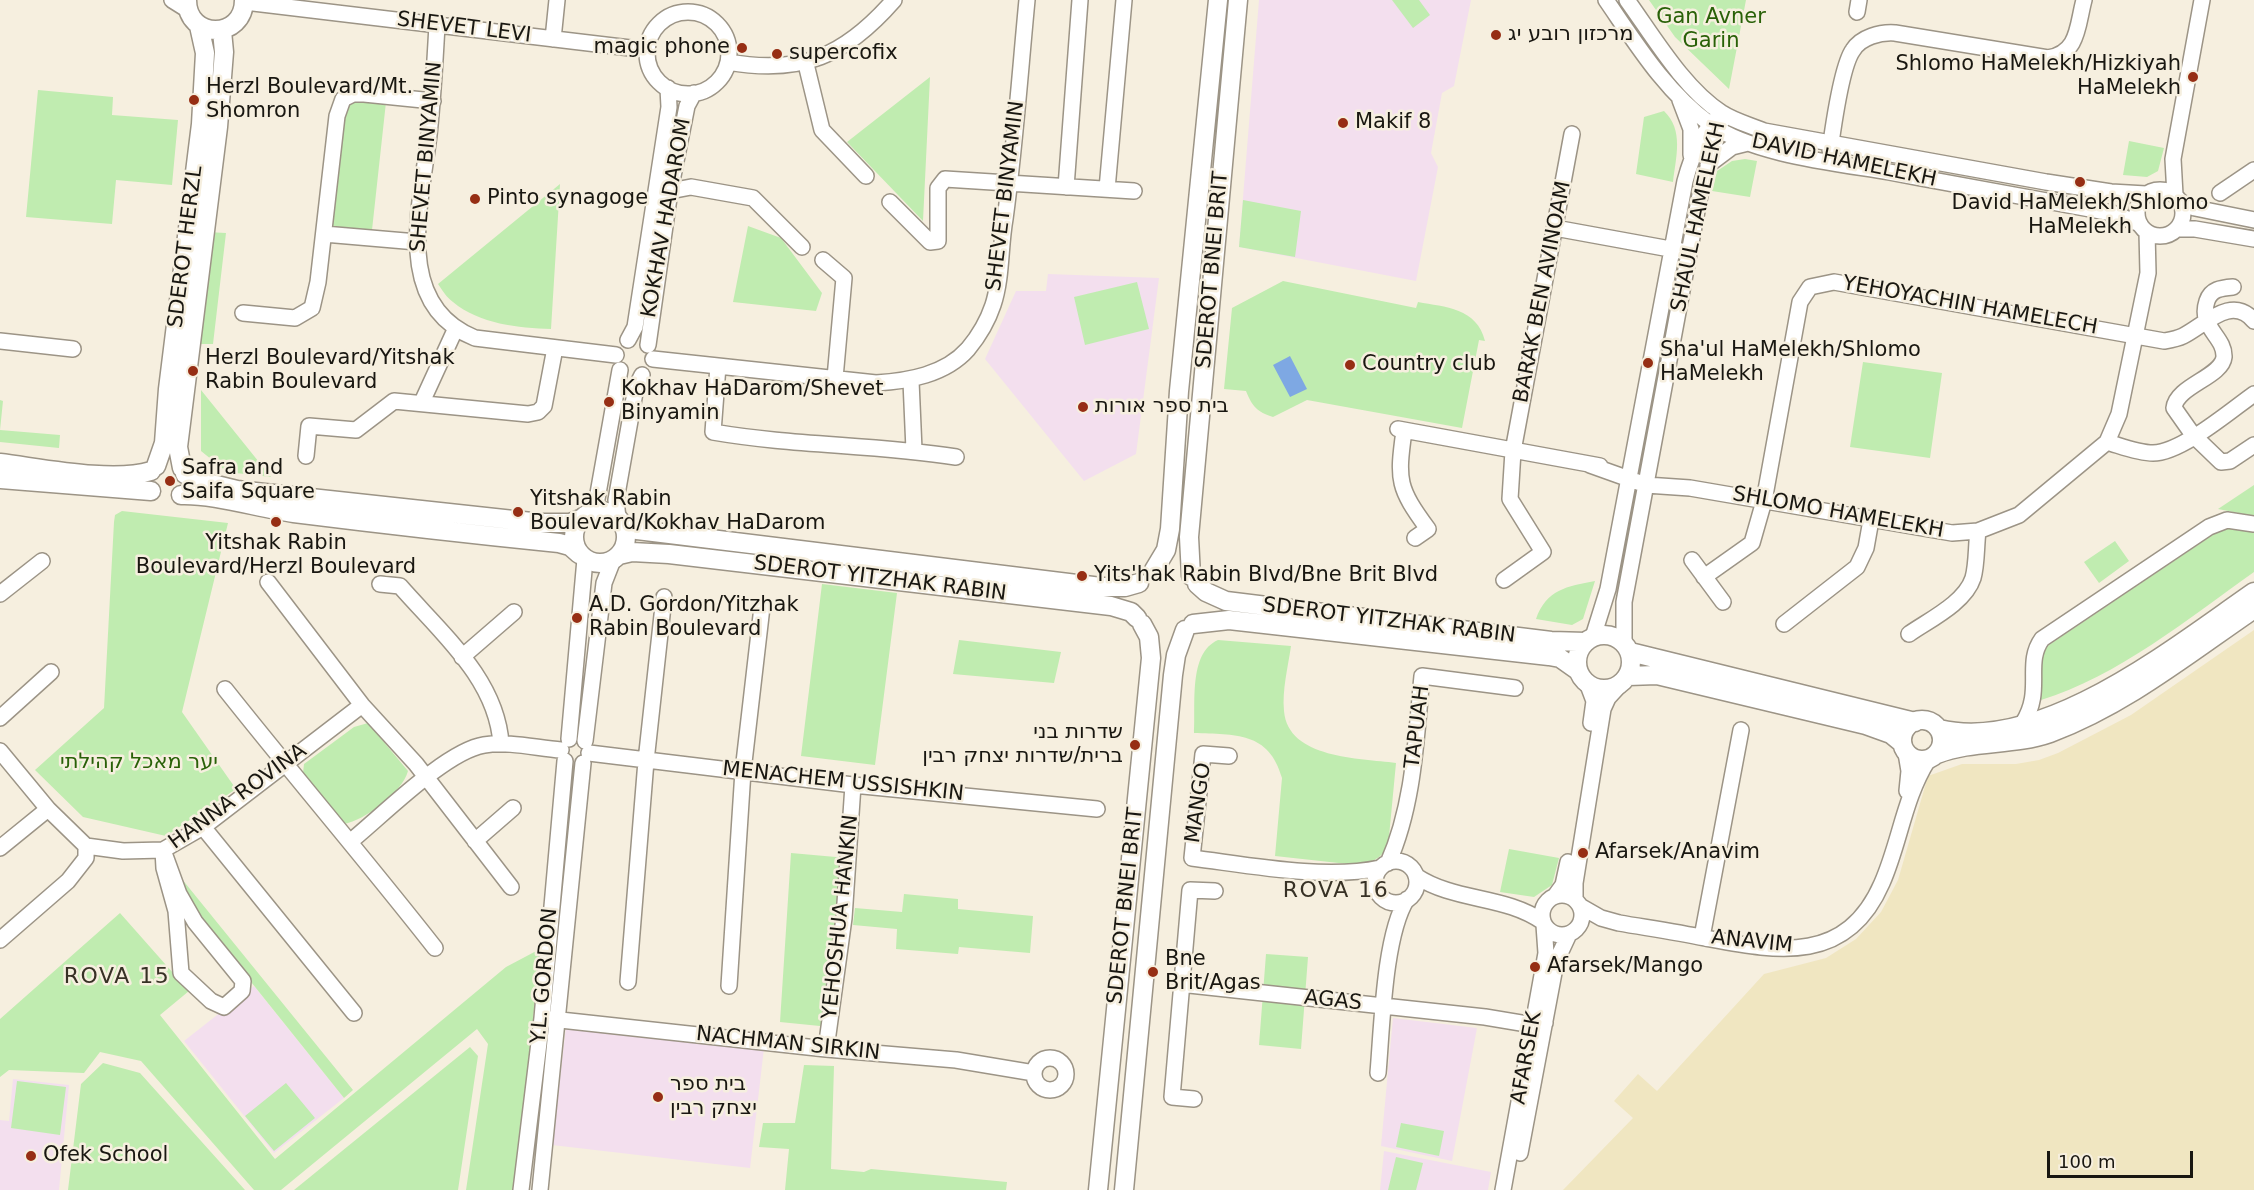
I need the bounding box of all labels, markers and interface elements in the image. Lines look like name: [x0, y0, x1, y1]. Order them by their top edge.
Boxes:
park label: Gan Avner Garin: [1656, 5, 1766, 55]
street label: SHEVET LEVI: [395, 7, 533, 49]
place label: מרכזון רובע יג: [1508, 22, 1633, 48]
marker: מרכזון רובע יג: [1489, 28, 1503, 42]
place label: magic phone: [594, 35, 730, 61]
marker: magic phone: [735, 41, 749, 55]
place label: supercofix: [789, 41, 898, 67]
marker: supercofix: [770, 47, 784, 61]
place label: Shlomo HaMelekh/Hizkiyah HaMelekh: [1895, 52, 2181, 102]
street label: SHEVET BINYAMIN: [406, 61, 448, 253]
marker: Shlomo HaMelekh/Hizkiyah HaMelekh: [2186, 70, 2200, 84]
place label: Herzl Boulevard/Mt. Shomron: [206, 75, 413, 125]
marker: Herzl Boulevard/Mt. Shomron: [187, 93, 201, 107]
street label: SHEVET BINYAMIN: [982, 99, 1030, 293]
place label: Makif 8: [1355, 110, 1431, 136]
street label: KOKHAV HADAROM: [637, 116, 697, 320]
marker: Makif 8: [1336, 116, 1350, 130]
street label: SHAUL HAMELEKH: [1667, 120, 1731, 314]
street label: DAVID HAMELEKH: [1749, 129, 1939, 193]
street label: SDEROT HERZL: [164, 165, 208, 329]
street label: SDEROT BNEI BRIT: [1192, 170, 1234, 370]
marker: David HaMelekh/Shlomo HaMelekh: [2073, 175, 2087, 189]
street label: BARAK BEN AVINOAM: [1509, 179, 1577, 405]
place label: Pinto synagoge: [487, 186, 648, 212]
place label: David HaMelekh/Shlomo HaMelekh: [1952, 191, 2208, 241]
marker: Pinto synagoge: [468, 192, 482, 206]
street label: YEHOYACHIN HAMELECH: [1841, 271, 2099, 341]
place label: Sha'ul HaMelekh/Shlomo HaMelekh: [1660, 338, 1921, 388]
place label: Herzl Boulevard/Yitshak Rabin Boulevard: [205, 346, 455, 396]
place label: Country club: [1362, 352, 1496, 378]
marker: Sha'ul HaMelekh/Shlomo HaMelekh: [1641, 356, 1655, 370]
marker: Country club: [1343, 358, 1357, 372]
marker: Herzl Boulevard/Yitshak Rabin Boulevard: [186, 364, 200, 378]
place label: Kokhav HaDarom/Shevet Binyamin: [621, 377, 883, 427]
place label: בית ספר אורות: [1095, 394, 1229, 420]
marker: Kokhav HaDarom/Shevet Binyamin: [602, 395, 616, 409]
marker: בית ספר אורות: [1076, 400, 1090, 414]
place label: Safra and Saifa Square: [182, 456, 315, 506]
marker: Safra and Saifa Square: [163, 474, 177, 488]
street label: SHLOMO HAMELEKH: [1730, 482, 1946, 544]
place label: Yitshak Rabin Boulevard/Kokhav HaDarom: [530, 487, 825, 537]
marker: Yitshak Rabin Boulevard/Kokhav HaDarom: [511, 505, 525, 519]
marker: Yitshak Rabin Boulevard/Herzl Boulevard: [269, 515, 283, 529]
place label: Yitshak Rabin Boulevard/Herzl Boulevard: [136, 531, 416, 581]
street label: SDEROT YITZHAK RABIN: [752, 551, 1008, 607]
place label: Yits'hak Rabin Blvd/Bne Brit Blvd: [1094, 563, 1438, 589]
marker: Yits'hak Rabin Blvd/Bne Brit Blvd: [1075, 569, 1089, 583]
place label: A.D. Gordon/Yitzhak Rabin Boulevard: [589, 593, 799, 643]
street label: SDEROT YITZHAK RABIN: [1261, 593, 1517, 649]
marker: A.D. Gordon/Yitzhak Rabin Boulevard: [570, 611, 584, 625]
street label: TAPUAH: [1400, 684, 1436, 770]
place label: שדרות בני ברית/שדרות יצחק רבין: [922, 720, 1123, 770]
marker: שדרות בני ברית/שדרות יצחק רבין: [1128, 738, 1142, 752]
street label: HANNA ROVINA: [164, 739, 312, 855]
park label: יער מאכל קהילתי: [60, 750, 218, 776]
street label: MENACHEM USSISHKIN: [721, 757, 965, 807]
street label: MANGO: [1181, 761, 1217, 845]
street label: SDEROT BNEI BRIT: [1103, 806, 1149, 1006]
street label: YEHOSHUA HANKIN: [818, 814, 864, 1020]
place label: Afarsek/Anavim: [1595, 840, 1760, 866]
marker: Afarsek/Anavim: [1576, 846, 1590, 860]
district label: ROVA 16: [1283, 878, 1389, 904]
street label: Y.L. GORDON: [527, 907, 563, 1045]
street label: ANAVIM: [1710, 925, 1794, 959]
place label: Bne Brit/Agas: [1165, 947, 1261, 997]
place label: Afarsek/Mango: [1547, 954, 1703, 980]
marker: Afarsek/Mango: [1528, 960, 1542, 974]
district label: ROVA 15: [64, 964, 170, 990]
marker: Bne Brit/Agas: [1146, 965, 1160, 979]
street label: AGAS: [1303, 985, 1363, 1017]
street label: AFARSEK: [1506, 1010, 1548, 1106]
street label: NACHMAN SIRKIN: [695, 1022, 881, 1066]
place label: בית ספר יצחק רבין: [670, 1072, 757, 1122]
marker: בית ספר יצחק רבין: [651, 1090, 665, 1104]
scale bar: [2050, 1139, 2196, 1177]
place label: Ofek School: [43, 1143, 168, 1169]
marker: Ofek School: [24, 1149, 38, 1163]
text: 100 m: [2058, 1151, 2116, 1172]

